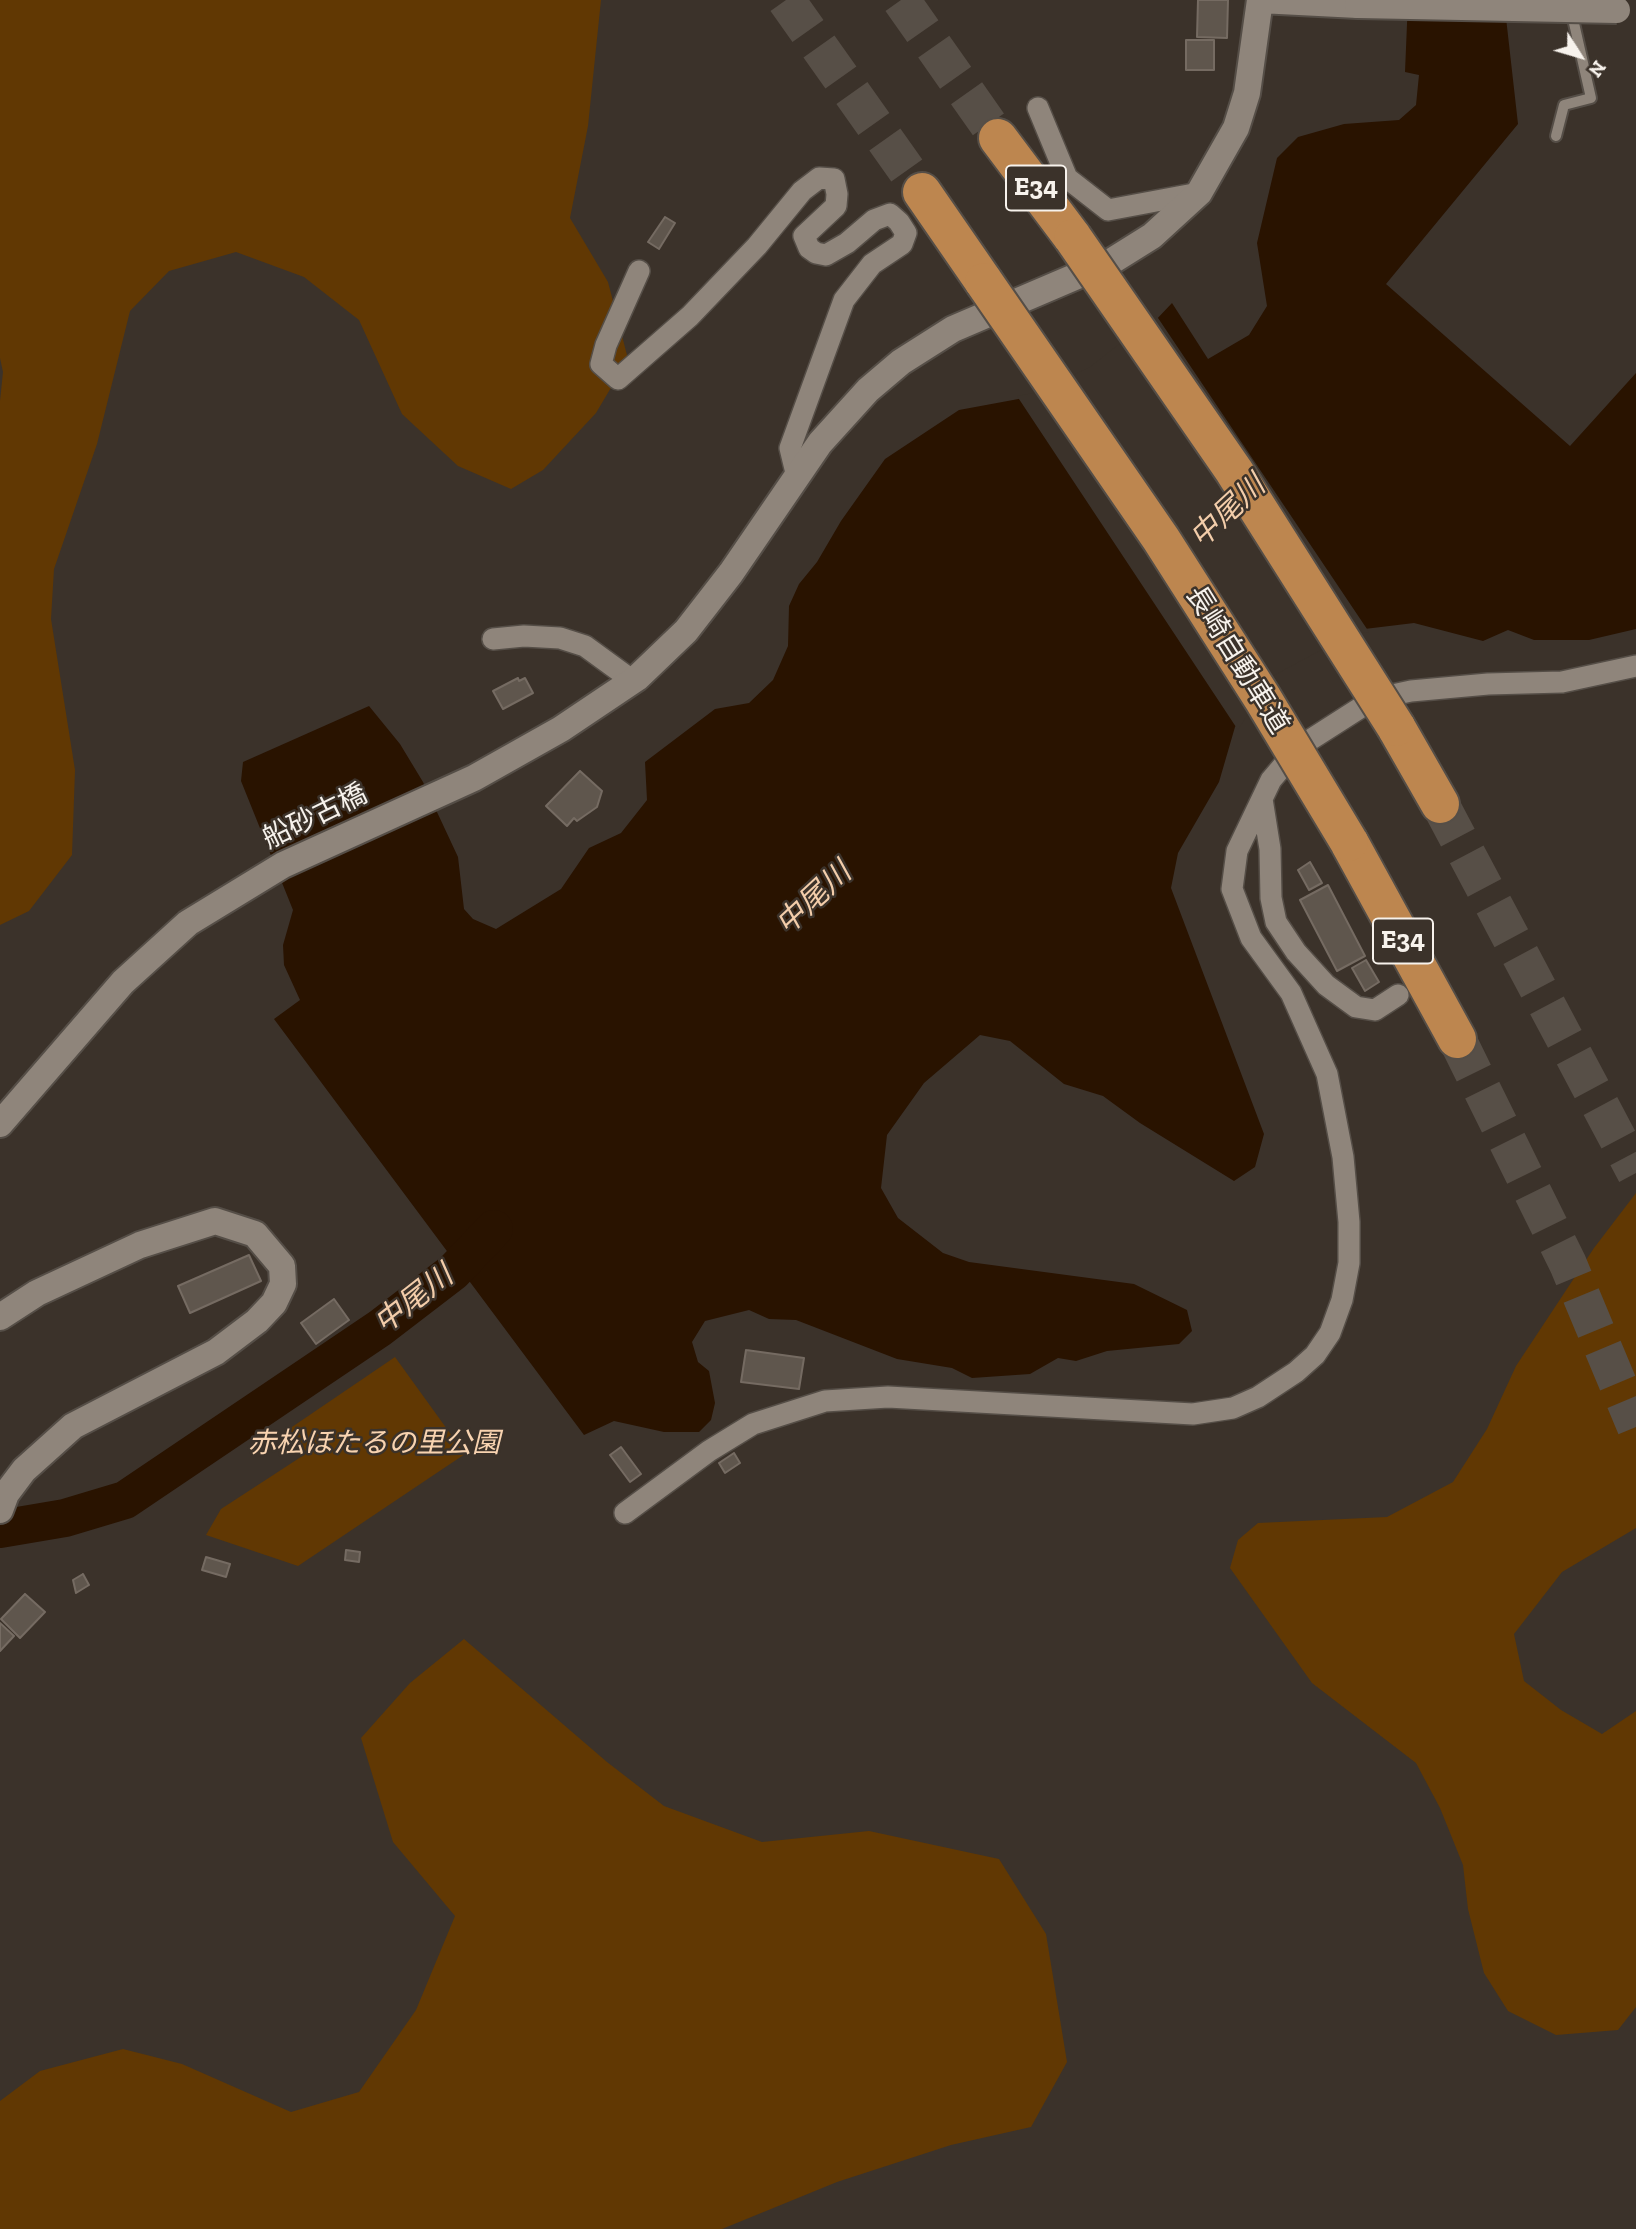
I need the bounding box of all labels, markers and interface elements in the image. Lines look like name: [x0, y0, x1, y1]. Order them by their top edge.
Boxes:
north arrow: [1545, 21, 1615, 91]
text: N: [1584, 56, 1611, 82]
road number: E34: [1006, 166, 1066, 210]
water label: 中尾川: [1183, 468, 1273, 556]
street label: 長崎自動車道: [1178, 580, 1296, 740]
street label: 船砂古橋: [257, 777, 373, 857]
water label: 中尾川: [769, 855, 859, 943]
road number: E34: [1373, 918, 1433, 964]
water label: 中尾川: [367, 1258, 461, 1342]
park label: 赤松ほたるの里公園: [248, 1427, 500, 1461]

